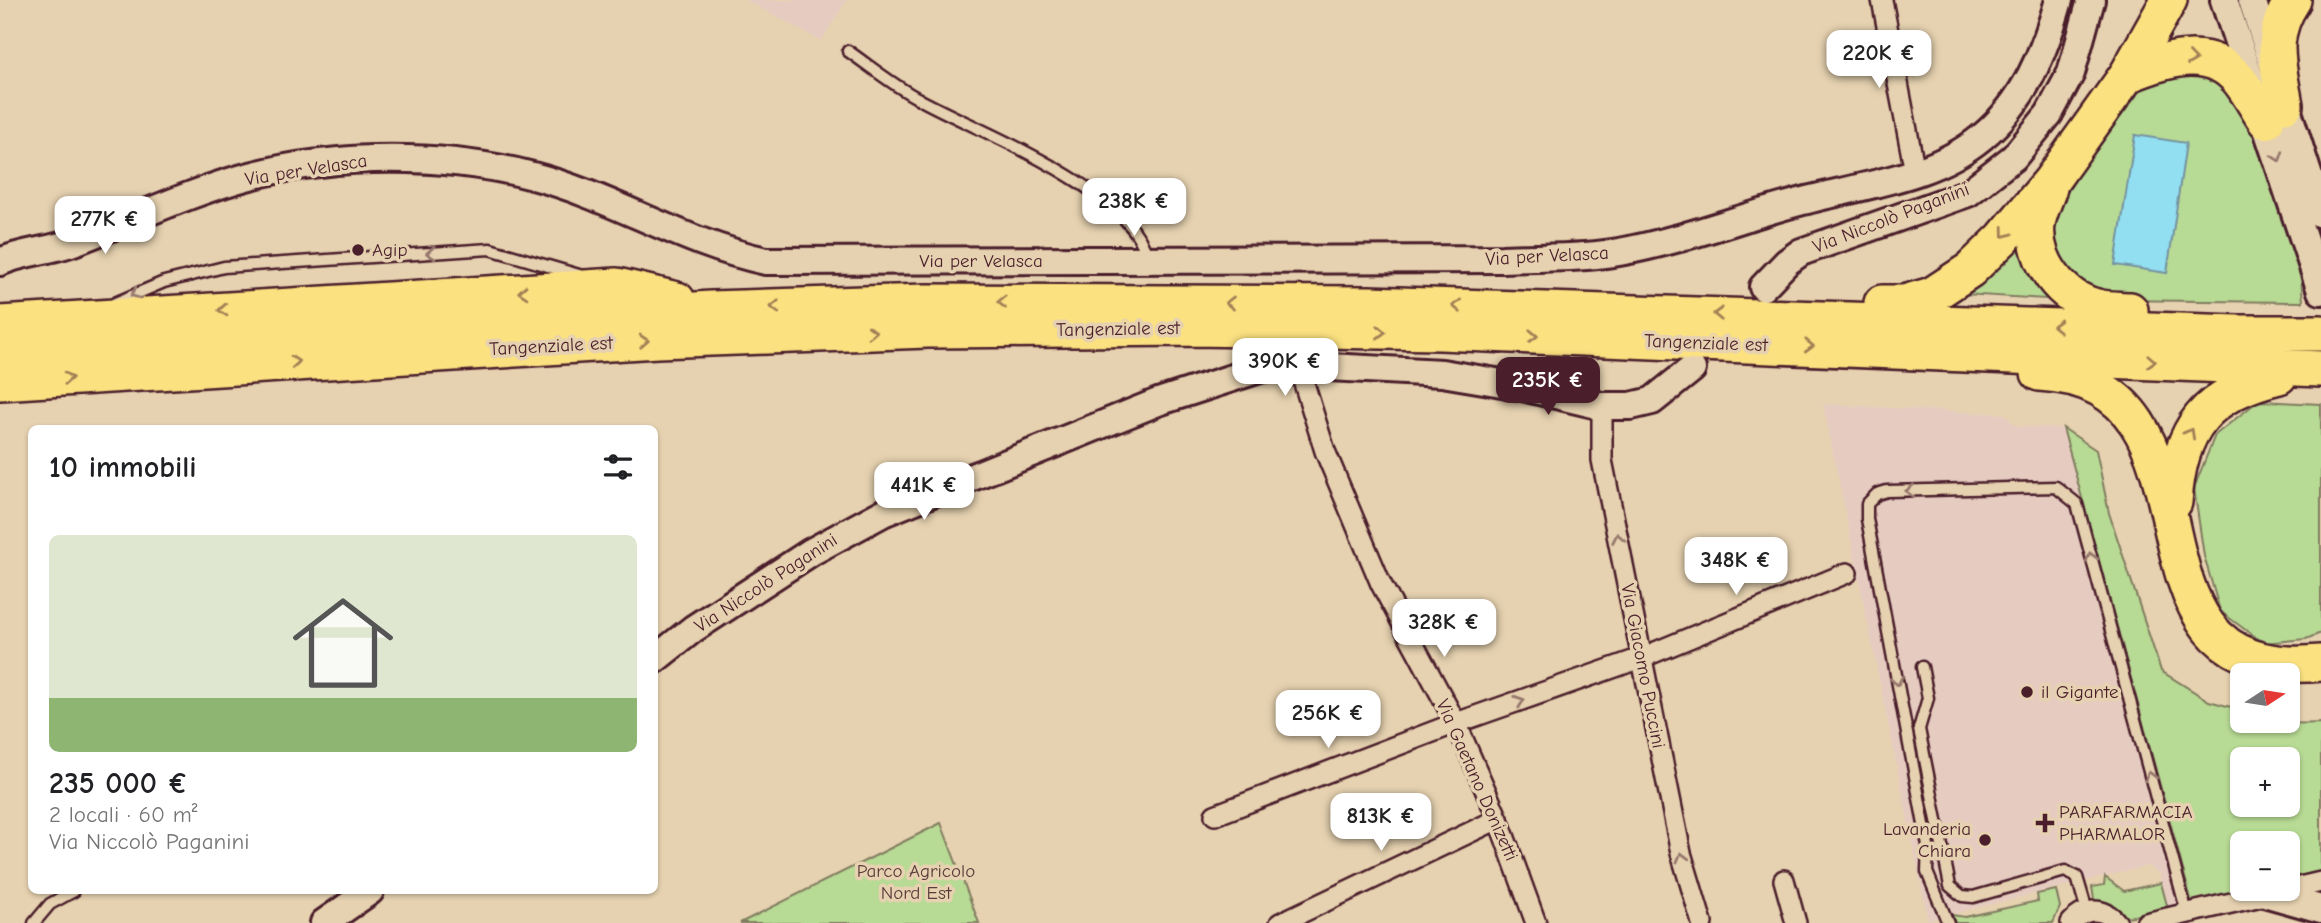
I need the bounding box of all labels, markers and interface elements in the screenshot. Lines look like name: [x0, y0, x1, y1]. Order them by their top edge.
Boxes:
pin: 220K €: [1822, 31, 1936, 90]
text: 220K €: [1842, 39, 1916, 66]
one-way arrow: [2186, 51, 2198, 66]
street label: Via per Velasca: [243, 149, 369, 191]
one-way arrow: [2270, 150, 2284, 163]
pin: 238K €: [1077, 178, 1191, 238]
street label: Via Niccolò Paganini: [1810, 178, 1972, 258]
text: 238K €: [1098, 187, 1170, 214]
pin: 277K €: [48, 196, 162, 256]
text: 277K €: [71, 205, 139, 232]
one-way arrow: [2002, 225, 2015, 237]
place label: Agip: [372, 239, 408, 261]
marker: Agip: [350, 242, 366, 258]
street label: Via per Velasca: [1485, 242, 1609, 270]
one-way arrow: [426, 245, 437, 260]
street label: Via per Velasca: [919, 250, 1043, 272]
one-way arrow: [517, 284, 528, 299]
one-way arrow: [130, 286, 142, 300]
one-way arrow: [997, 294, 1007, 310]
one-way arrow: [1224, 295, 1235, 311]
one-way arrow: [769, 299, 780, 314]
one-way arrow: [1452, 299, 1463, 314]
one-way arrow: [217, 303, 228, 318]
one-way arrow: [1712, 306, 1722, 322]
street label: Tangenziale est: [1056, 317, 1181, 341]
one-way arrow: [2051, 319, 2062, 334]
one-way arrow: [866, 324, 877, 339]
one-way arrow: [1376, 324, 1387, 340]
one-way arrow: [1527, 328, 1538, 343]
street label: Tangenziale est: [1644, 330, 1769, 356]
street label: Tangenziale est: [489, 332, 614, 360]
one-way arrow: [639, 333, 650, 348]
pin: 390K €: [1228, 338, 1342, 398]
one-way arrow: [1804, 339, 1815, 354]
text: 390K €: [1248, 347, 1322, 374]
one-way arrow: [2145, 354, 2156, 369]
one-way arrow: [290, 355, 301, 370]
pin: 235K €: [1491, 358, 1605, 417]
text: 235K €: [1512, 366, 1584, 393]
one-way arrow: [63, 371, 74, 386]
one-way arrow: [2182, 428, 2196, 441]
icon: filters: [599, 448, 637, 486]
text: 10 immobili: [49, 450, 197, 485]
pin: 441K €: [867, 462, 981, 522]
text: 441K €: [890, 471, 958, 498]
one-way arrow: [1904, 483, 1915, 498]
street label: Via Niccolò Paganini: [691, 529, 841, 637]
one-way arrow: [1611, 533, 1626, 545]
pin: 348K €: [1679, 538, 1793, 597]
text: 348K €: [1701, 546, 1771, 573]
one-way arrow: [2085, 551, 2099, 563]
icon: home: [280, 580, 406, 706]
street label: Via Giacomo Puccini: [1616, 582, 1670, 750]
pin: 328K €: [1387, 600, 1501, 659]
text: 328K €: [1408, 608, 1480, 635]
north arrow: [2230, 663, 2300, 733]
map controls: [2230, 663, 2300, 901]
one-way arrow: [1889, 675, 1904, 687]
place label: il Gigante: [2041, 681, 2119, 703]
marker: il Gigante: [2019, 684, 2035, 700]
pin: 256K €: [1271, 690, 1385, 750]
one-way arrow: [1513, 695, 1526, 709]
street label: Via Gaetano Donizetti: [1431, 696, 1523, 864]
text: 256K €: [1292, 699, 1364, 726]
button: +: [2230, 747, 2300, 817]
text: 235 000 €: [49, 766, 188, 801]
one-way arrow: [2144, 770, 2158, 782]
pin: 813K €: [1324, 794, 1438, 853]
text: 2 locali · 60 m²: [49, 801, 197, 828]
place label: PARAFARMACIA PHARMALOR: [2059, 801, 2192, 845]
text: 813K €: [1346, 802, 1416, 829]
marker: PARAFARMACIA PHARMALOR: [2037, 815, 2053, 831]
place label: Lavanderia Chiara: [1883, 818, 1971, 862]
text: Via Niccolò Paganini: [49, 828, 249, 855]
button: −: [2230, 831, 2300, 901]
marker: Lavanderia Chiara: [1977, 832, 1993, 848]
one-way arrow: [1676, 852, 1691, 864]
park label: Parco Agricolo Nord Est: [857, 860, 975, 904]

